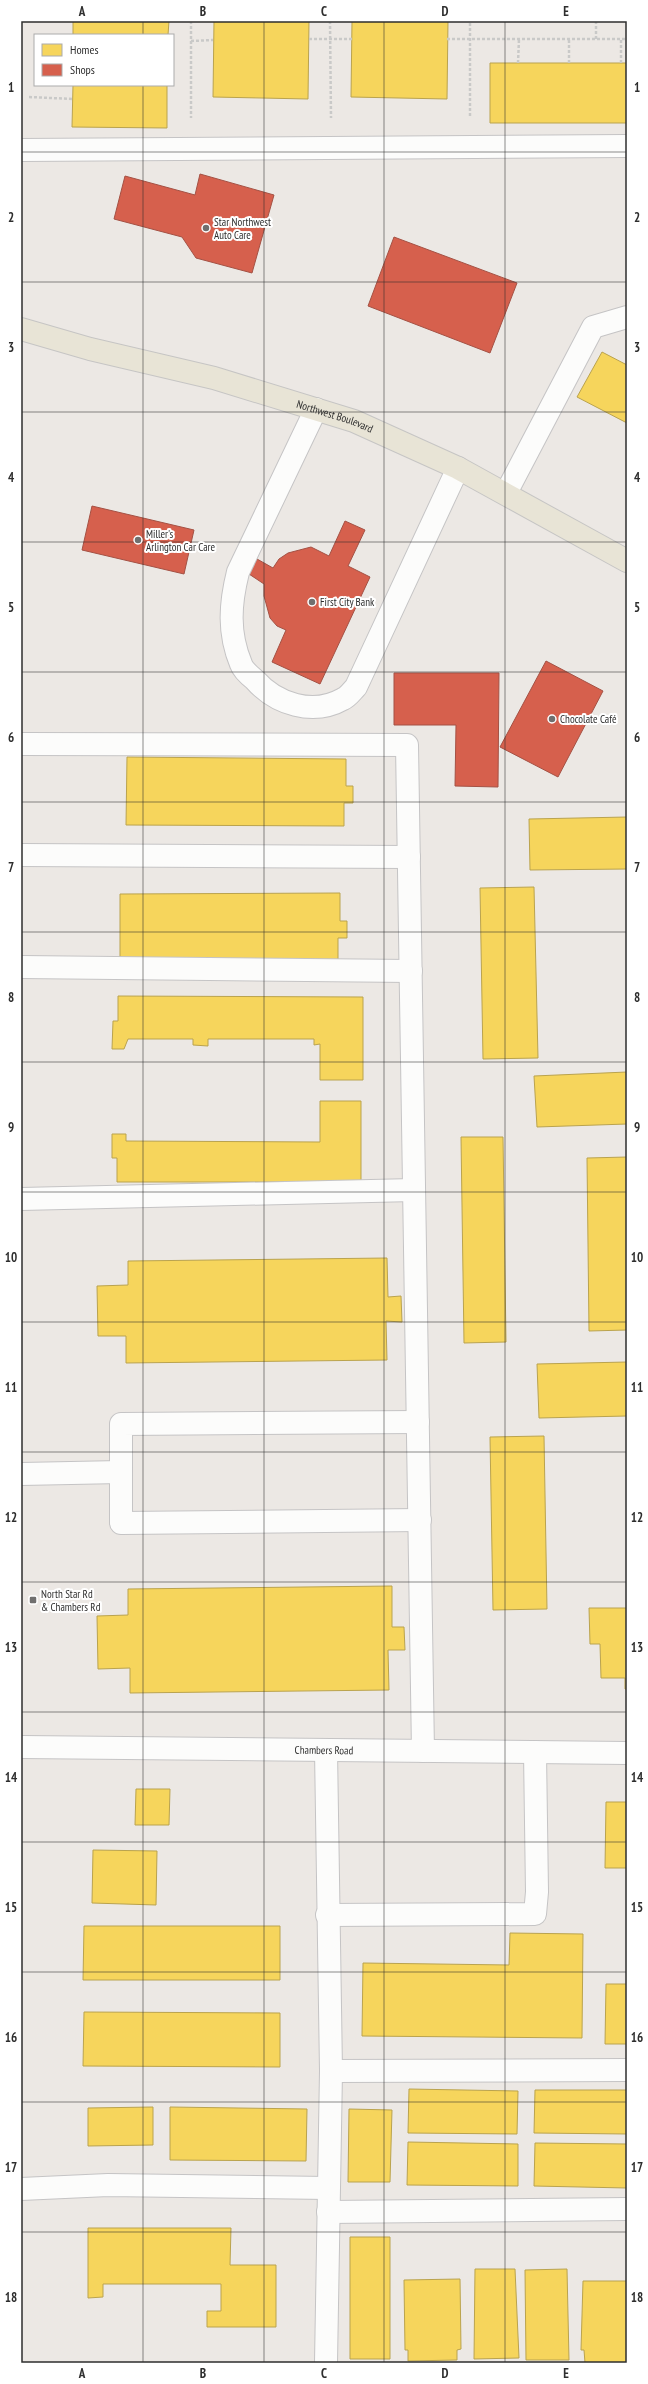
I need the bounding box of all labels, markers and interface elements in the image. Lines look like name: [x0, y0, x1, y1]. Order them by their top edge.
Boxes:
text: A: [78, 3, 86, 20]
text: B: [200, 3, 206, 20]
text: C: [321, 3, 327, 20]
text: D: [442, 3, 449, 20]
text: E: [563, 3, 569, 20]
legend: [34, 34, 174, 86]
text: Homes: [70, 42, 98, 57]
text: Shops: [70, 62, 95, 77]
text: 1: [8, 79, 14, 96]
text: 1: [634, 79, 640, 96]
text: 2: [8, 209, 14, 226]
text: 2: [634, 209, 640, 226]
place label: Star Northwest Auto Care: [214, 215, 271, 242]
marker: Star Northwest Auto Care: [201, 223, 211, 233]
text: 3: [8, 339, 14, 356]
text: 3: [634, 339, 640, 356]
street label: Northwest Boulevard: [295, 397, 376, 436]
text: 4: [8, 469, 15, 486]
text: 4: [634, 469, 641, 486]
place label: Miller's Arlington Car Care: [146, 527, 216, 554]
marker: Miller's Arlington Car Care: [133, 535, 143, 545]
place label: First City Bank: [320, 595, 375, 609]
marker: First City Bank: [307, 597, 317, 607]
text: 5: [8, 599, 14, 616]
text: 5: [634, 599, 640, 616]
place label: Chocolate Café: [560, 712, 617, 726]
marker: Chocolate Café: [547, 714, 557, 724]
text: 6: [8, 729, 14, 746]
text: 6: [634, 729, 640, 746]
text: 7: [8, 859, 14, 876]
text: 7: [634, 859, 640, 876]
text: 8: [8, 989, 14, 1006]
text: 8: [634, 989, 640, 1006]
text: 9: [8, 1119, 14, 1136]
text: 9: [634, 1119, 640, 1136]
text: 10: [5, 1249, 17, 1266]
text: 10: [631, 1249, 643, 1266]
text: 11: [5, 1379, 17, 1396]
text: 11: [631, 1379, 643, 1396]
text: 12: [5, 1509, 17, 1526]
text: 12: [631, 1509, 643, 1526]
place label: North Star Rd & Chambers Rd: [41, 1587, 101, 1614]
marker: North Star Rd & Chambers Rd: [28, 1595, 38, 1605]
text: 13: [5, 1639, 17, 1656]
text: 13: [631, 1639, 643, 1656]
street label: Chambers Road: [295, 1743, 354, 1757]
text: 14: [5, 1769, 18, 1786]
text: 14: [631, 1769, 644, 1786]
text: 15: [5, 1899, 17, 1916]
text: 15: [631, 1899, 643, 1916]
text: 16: [5, 2029, 17, 2046]
text: 16: [631, 2029, 643, 2046]
text: 17: [5, 2159, 17, 2176]
text: 17: [631, 2159, 643, 2176]
text: 18: [5, 2289, 17, 2306]
text: 18: [631, 2289, 643, 2306]
text: A: [78, 2365, 86, 2382]
text: B: [200, 2365, 206, 2382]
text: C: [321, 2365, 327, 2382]
text: D: [442, 2365, 449, 2382]
text: E: [563, 2365, 569, 2382]

